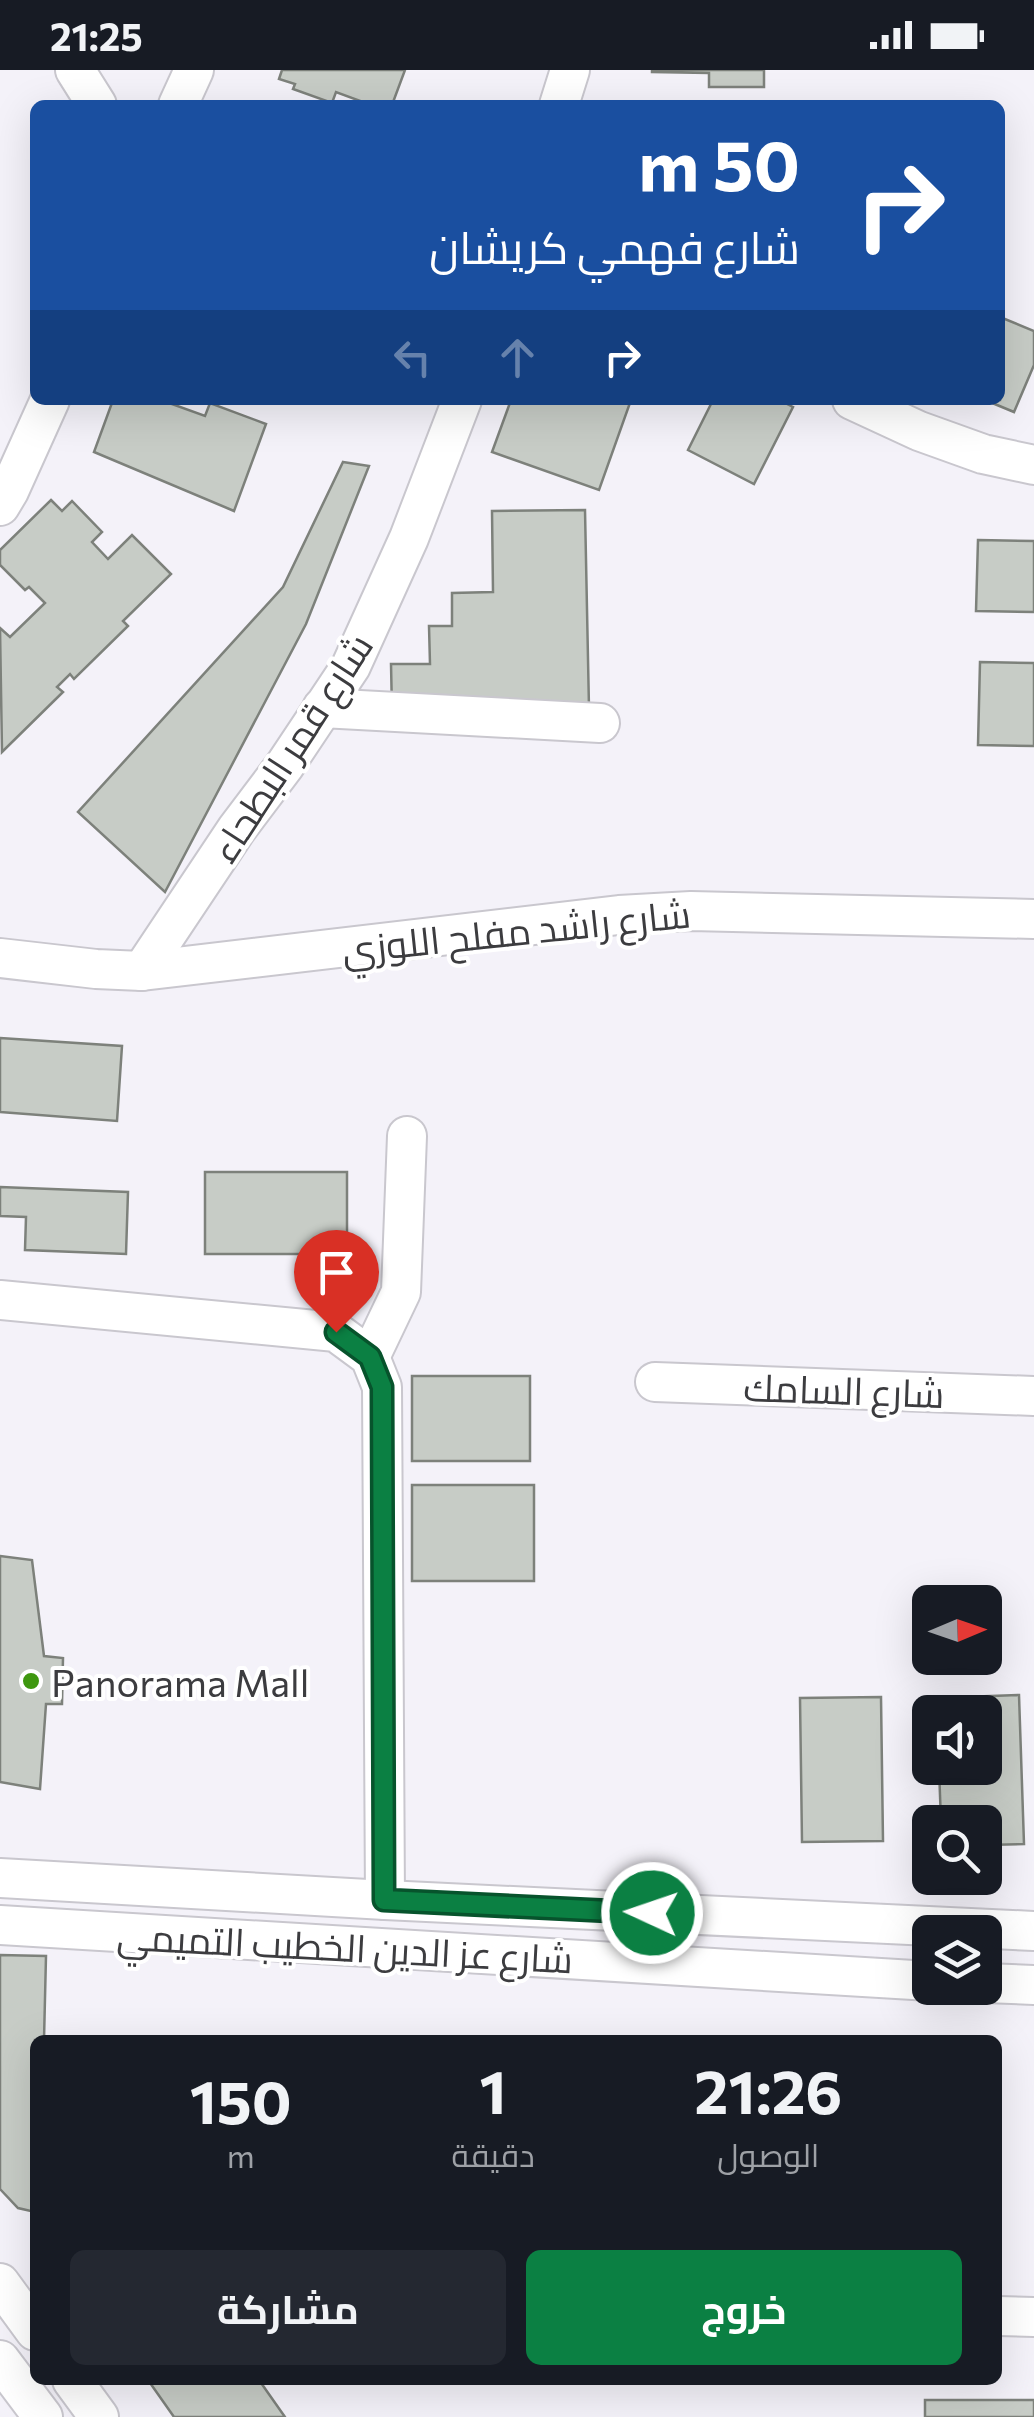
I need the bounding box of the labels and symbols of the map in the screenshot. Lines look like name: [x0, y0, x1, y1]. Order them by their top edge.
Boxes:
street label: شارع قمر البطحاء: [199, 624, 385, 872]
street label: شارع راشد مفلح اللوزي: [340, 888, 693, 980]
pin: [294, 1230, 379, 1333]
street label: شارع السامك: [743, 1362, 945, 1420]
north arrow: [912, 1585, 1002, 1675]
place label: Panorama Mall: [51, 1658, 309, 1705]
marker: Panorama Mall: [20, 1670, 42, 1692]
position arrow: [600, 1861, 704, 1965]
street label: شارع عز الدين الخطيب التميمي: [115, 1911, 574, 1990]

